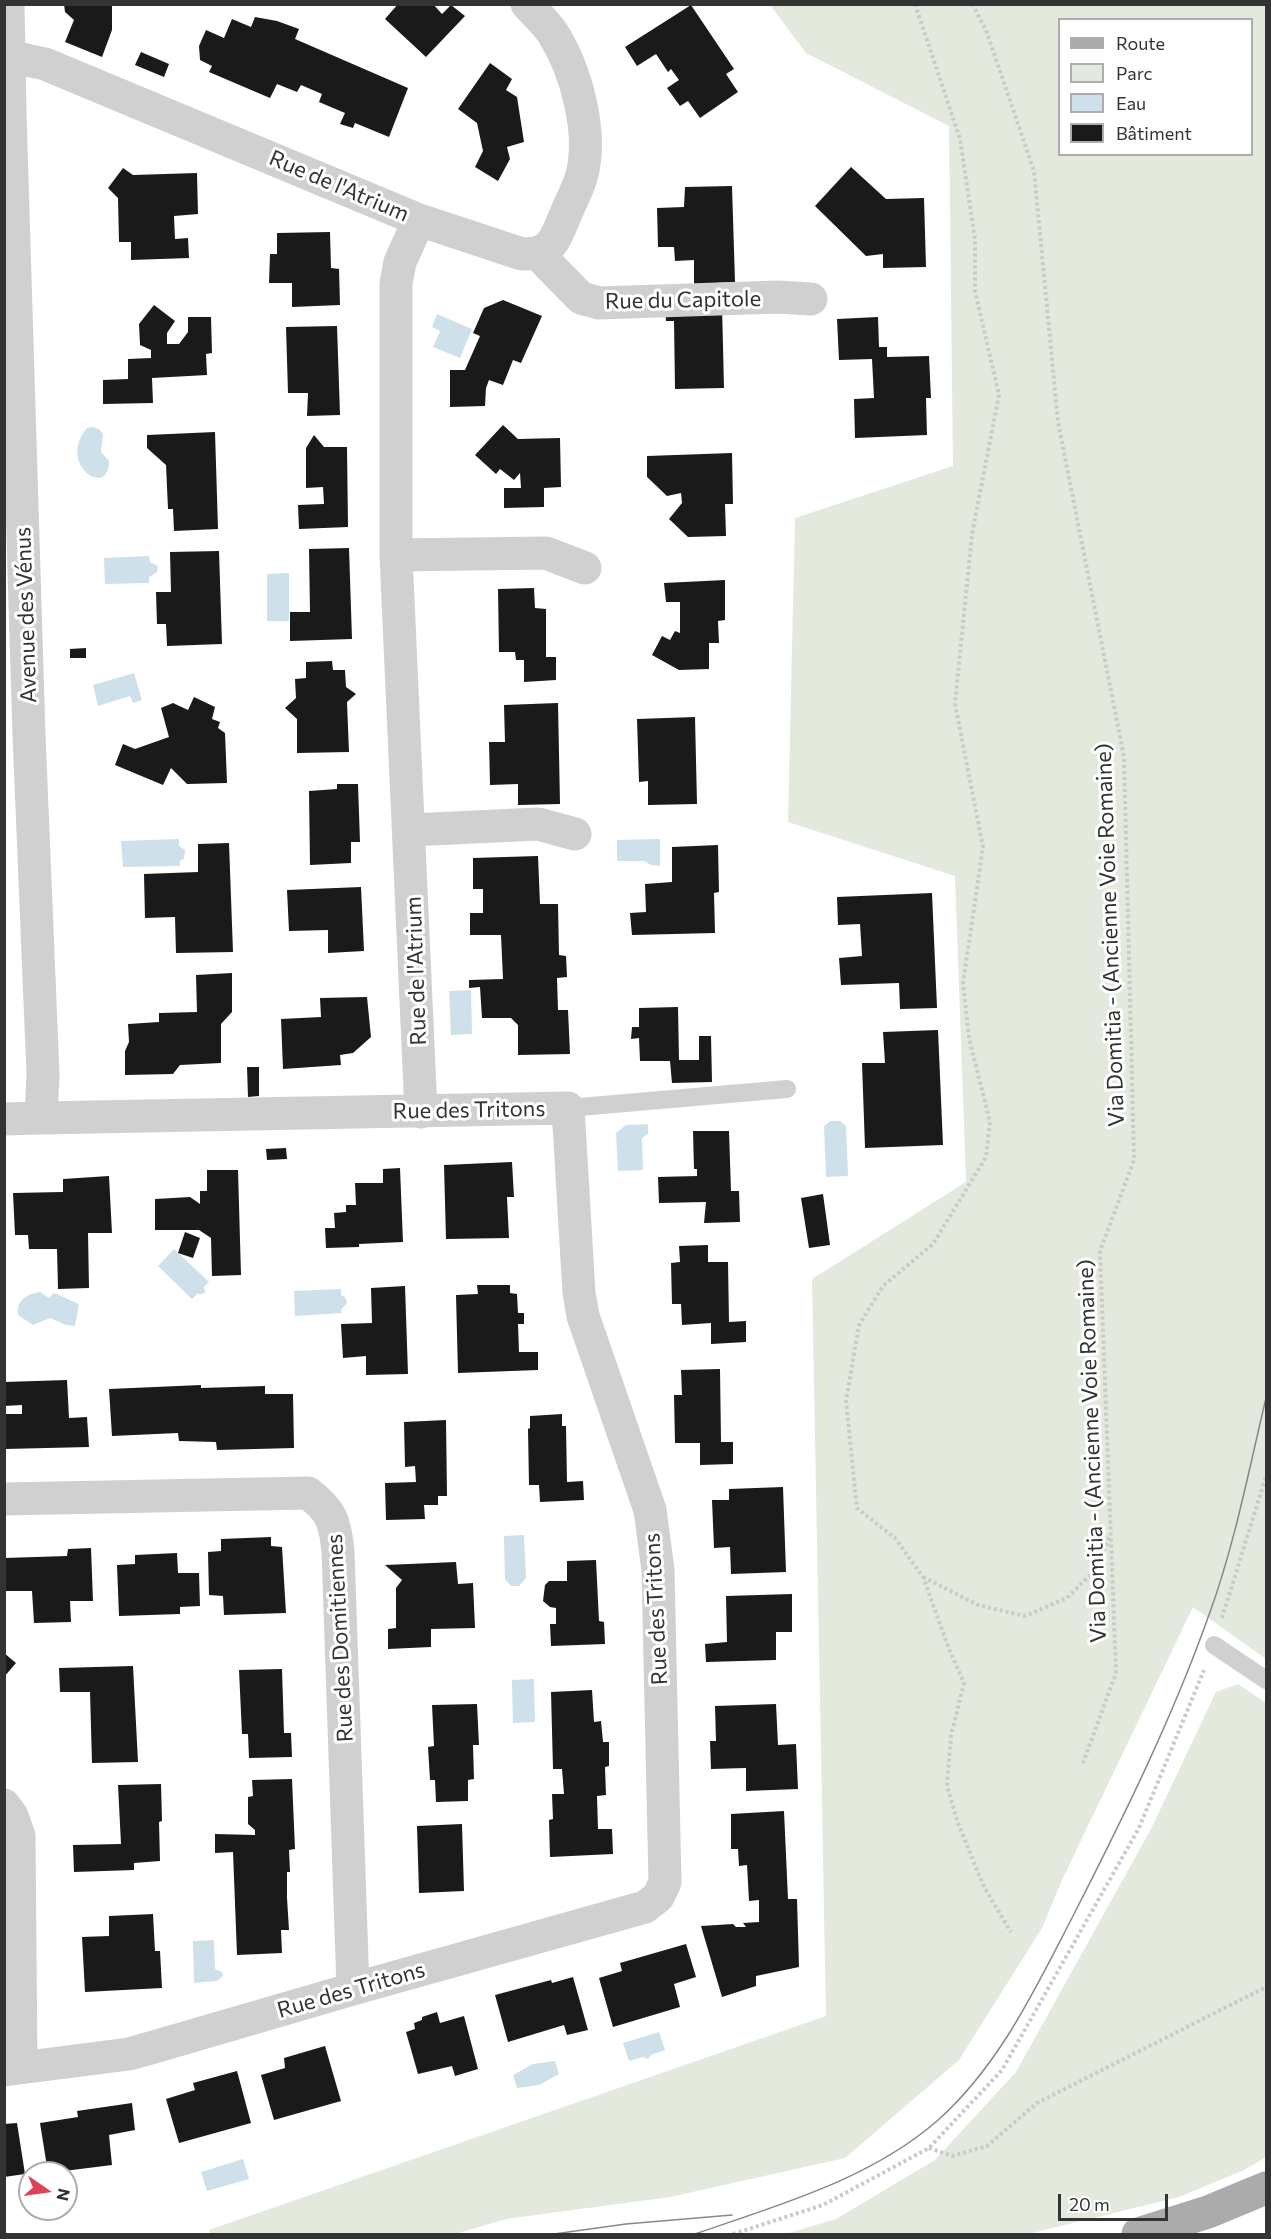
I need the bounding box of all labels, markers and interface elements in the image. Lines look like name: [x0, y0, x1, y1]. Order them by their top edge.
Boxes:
legend: [1058, 18, 1253, 156]
text: Route: [1116, 32, 1165, 54]
text: Parc: [1116, 62, 1153, 84]
text: Eau: [1116, 92, 1146, 114]
text: Bâtiment: [1116, 122, 1192, 144]
street label: Rue de l'Atrium: [265, 145, 413, 227]
street label: Rue du Capitole: [605, 285, 761, 315]
street label: Avenue des Vénus: [10, 527, 42, 703]
street label: Via Domitia - (Ancienne Voie Romaine): [1090, 743, 1130, 1127]
street label: Rue de l'Atrium: [400, 896, 432, 1046]
street label: Rue des Tritons: [392, 1095, 546, 1125]
street label: Via Domitia - (Ancienne Voie Romaine): [1072, 1259, 1112, 1643]
street label: Rue des Tritons: [639, 1532, 673, 1686]
street label: Rue des Domitiennes: [321, 1533, 359, 1743]
street label: Rue des Tritons: [274, 1956, 428, 2024]
north arrow: [18, 2161, 78, 2221]
scale bar: [1061, 2182, 1170, 2220]
text: N: [53, 2187, 75, 2203]
text: 20 m: [1069, 2193, 1110, 2215]

